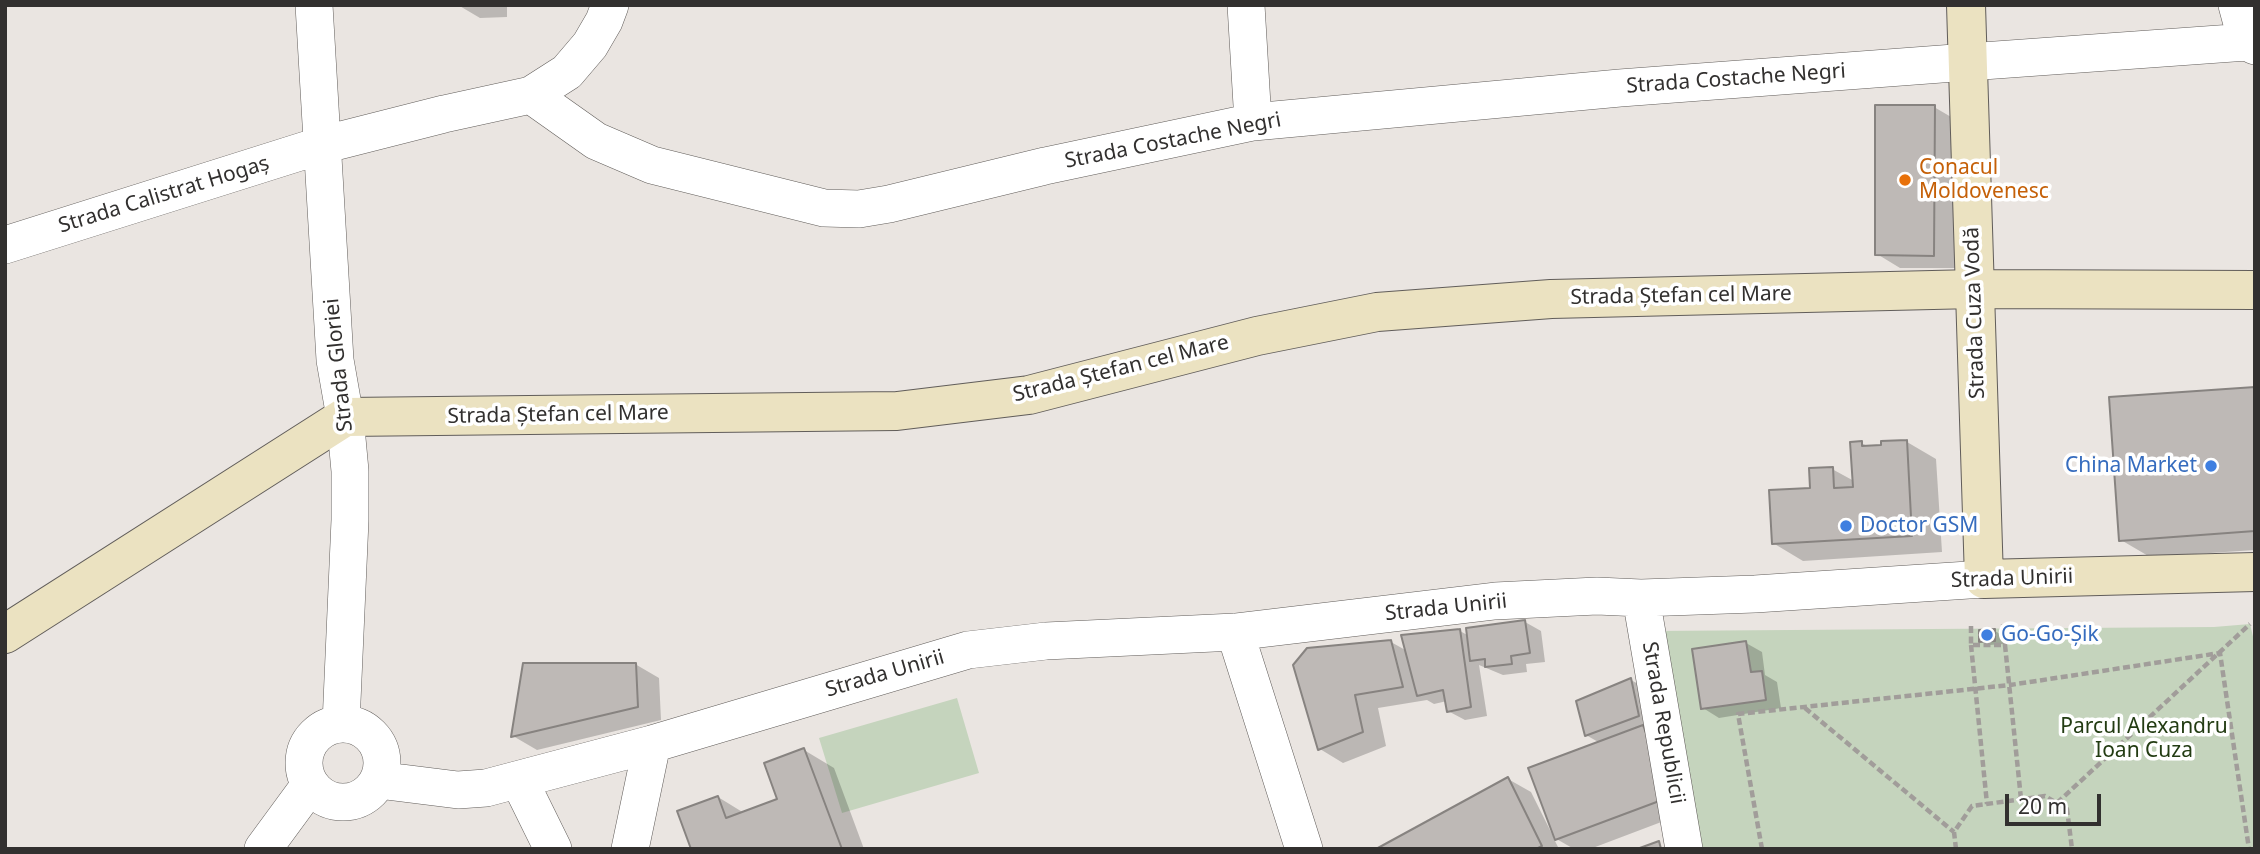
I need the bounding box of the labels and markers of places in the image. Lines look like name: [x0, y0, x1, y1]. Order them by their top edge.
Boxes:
place label: Conacul Moldovenesc: [1919, 155, 2049, 205]
marker: Conacul Moldovenesc: [1897, 172, 1913, 188]
place label: China Market: [2065, 453, 2197, 479]
marker: China Market: [2203, 458, 2219, 474]
place label: Doctor GSM: [1860, 513, 1978, 539]
marker: Doctor GSM: [1838, 518, 1854, 534]
place label: Go-Go-Șik: [2001, 622, 2099, 648]
marker: Go-Go-Șik: [1979, 627, 1995, 643]

